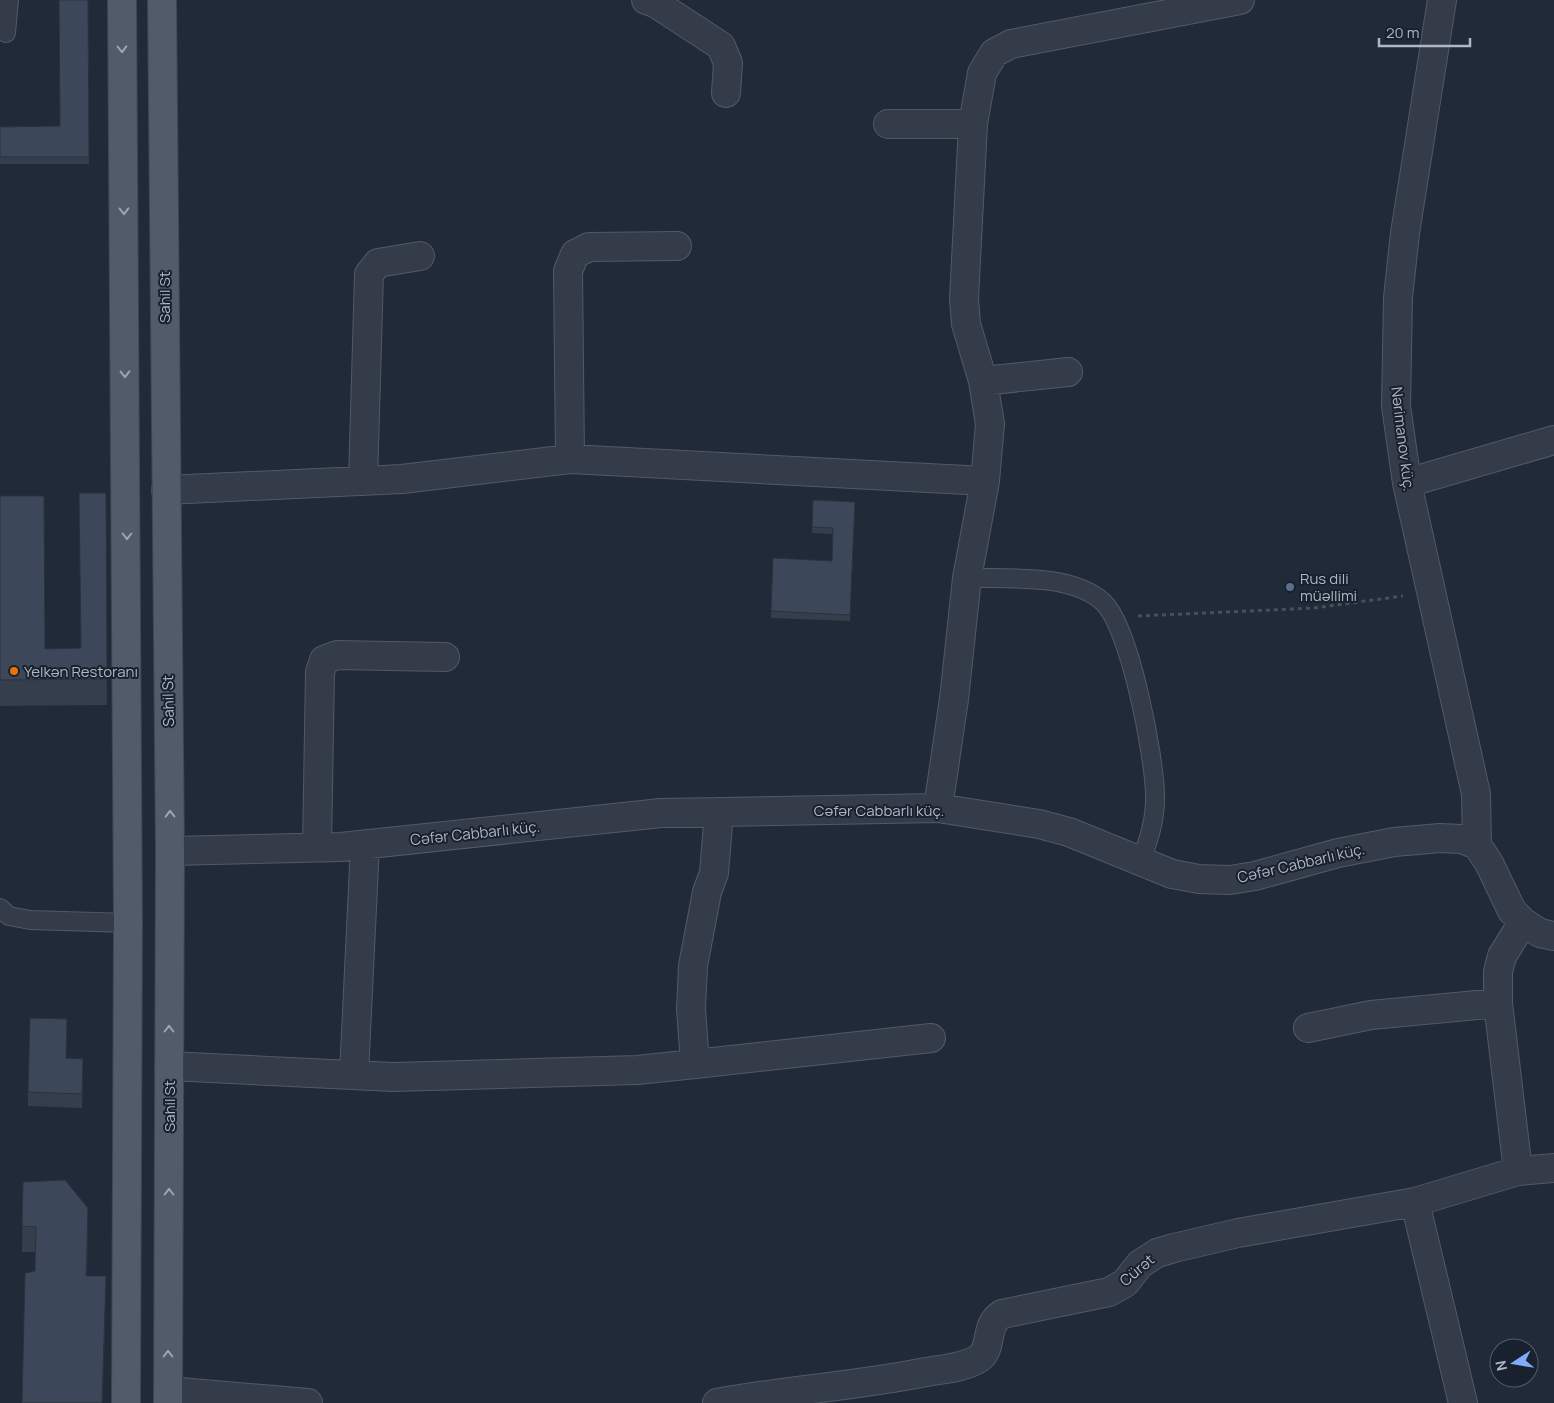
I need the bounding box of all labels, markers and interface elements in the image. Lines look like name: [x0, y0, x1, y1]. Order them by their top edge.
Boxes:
scale bar: [1379, 15, 1470, 47]
text: 20 m: [1386, 22, 1419, 43]
one-way arrow: [117, 45, 127, 53]
one-way arrow: [119, 208, 129, 215]
street label: Sahil St: [154, 271, 175, 323]
one-way arrow: [120, 370, 130, 378]
street label: Nərimanov küç.: [1386, 386, 1420, 492]
one-way arrow: [122, 532, 132, 540]
place label: Rus dili müəllimi: [1300, 568, 1357, 606]
marker: Rus dili müəllimi: [1284, 581, 1296, 593]
place label: Yelkən Restoranı: [24, 661, 138, 682]
marker: Yelkən Restoranı: [8, 665, 20, 677]
street label: Sahil St: [157, 675, 179, 727]
street label: Cəfər Cabbarlı küç.: [814, 800, 944, 821]
one-way arrow: [164, 810, 175, 818]
street label: Cəfər Cabbarlı küç.: [409, 816, 541, 850]
street label: Cəfər Cabbarlı küç.: [1235, 838, 1367, 888]
one-way arrow: [164, 1025, 174, 1033]
street label: Sahil St: [159, 1080, 180, 1132]
one-way arrow: [164, 1188, 174, 1196]
street label: Cürət: [1115, 1249, 1159, 1291]
north arrow: [1489, 1338, 1539, 1388]
one-way arrow: [163, 1350, 173, 1358]
text: N: [1490, 1359, 1511, 1373]

